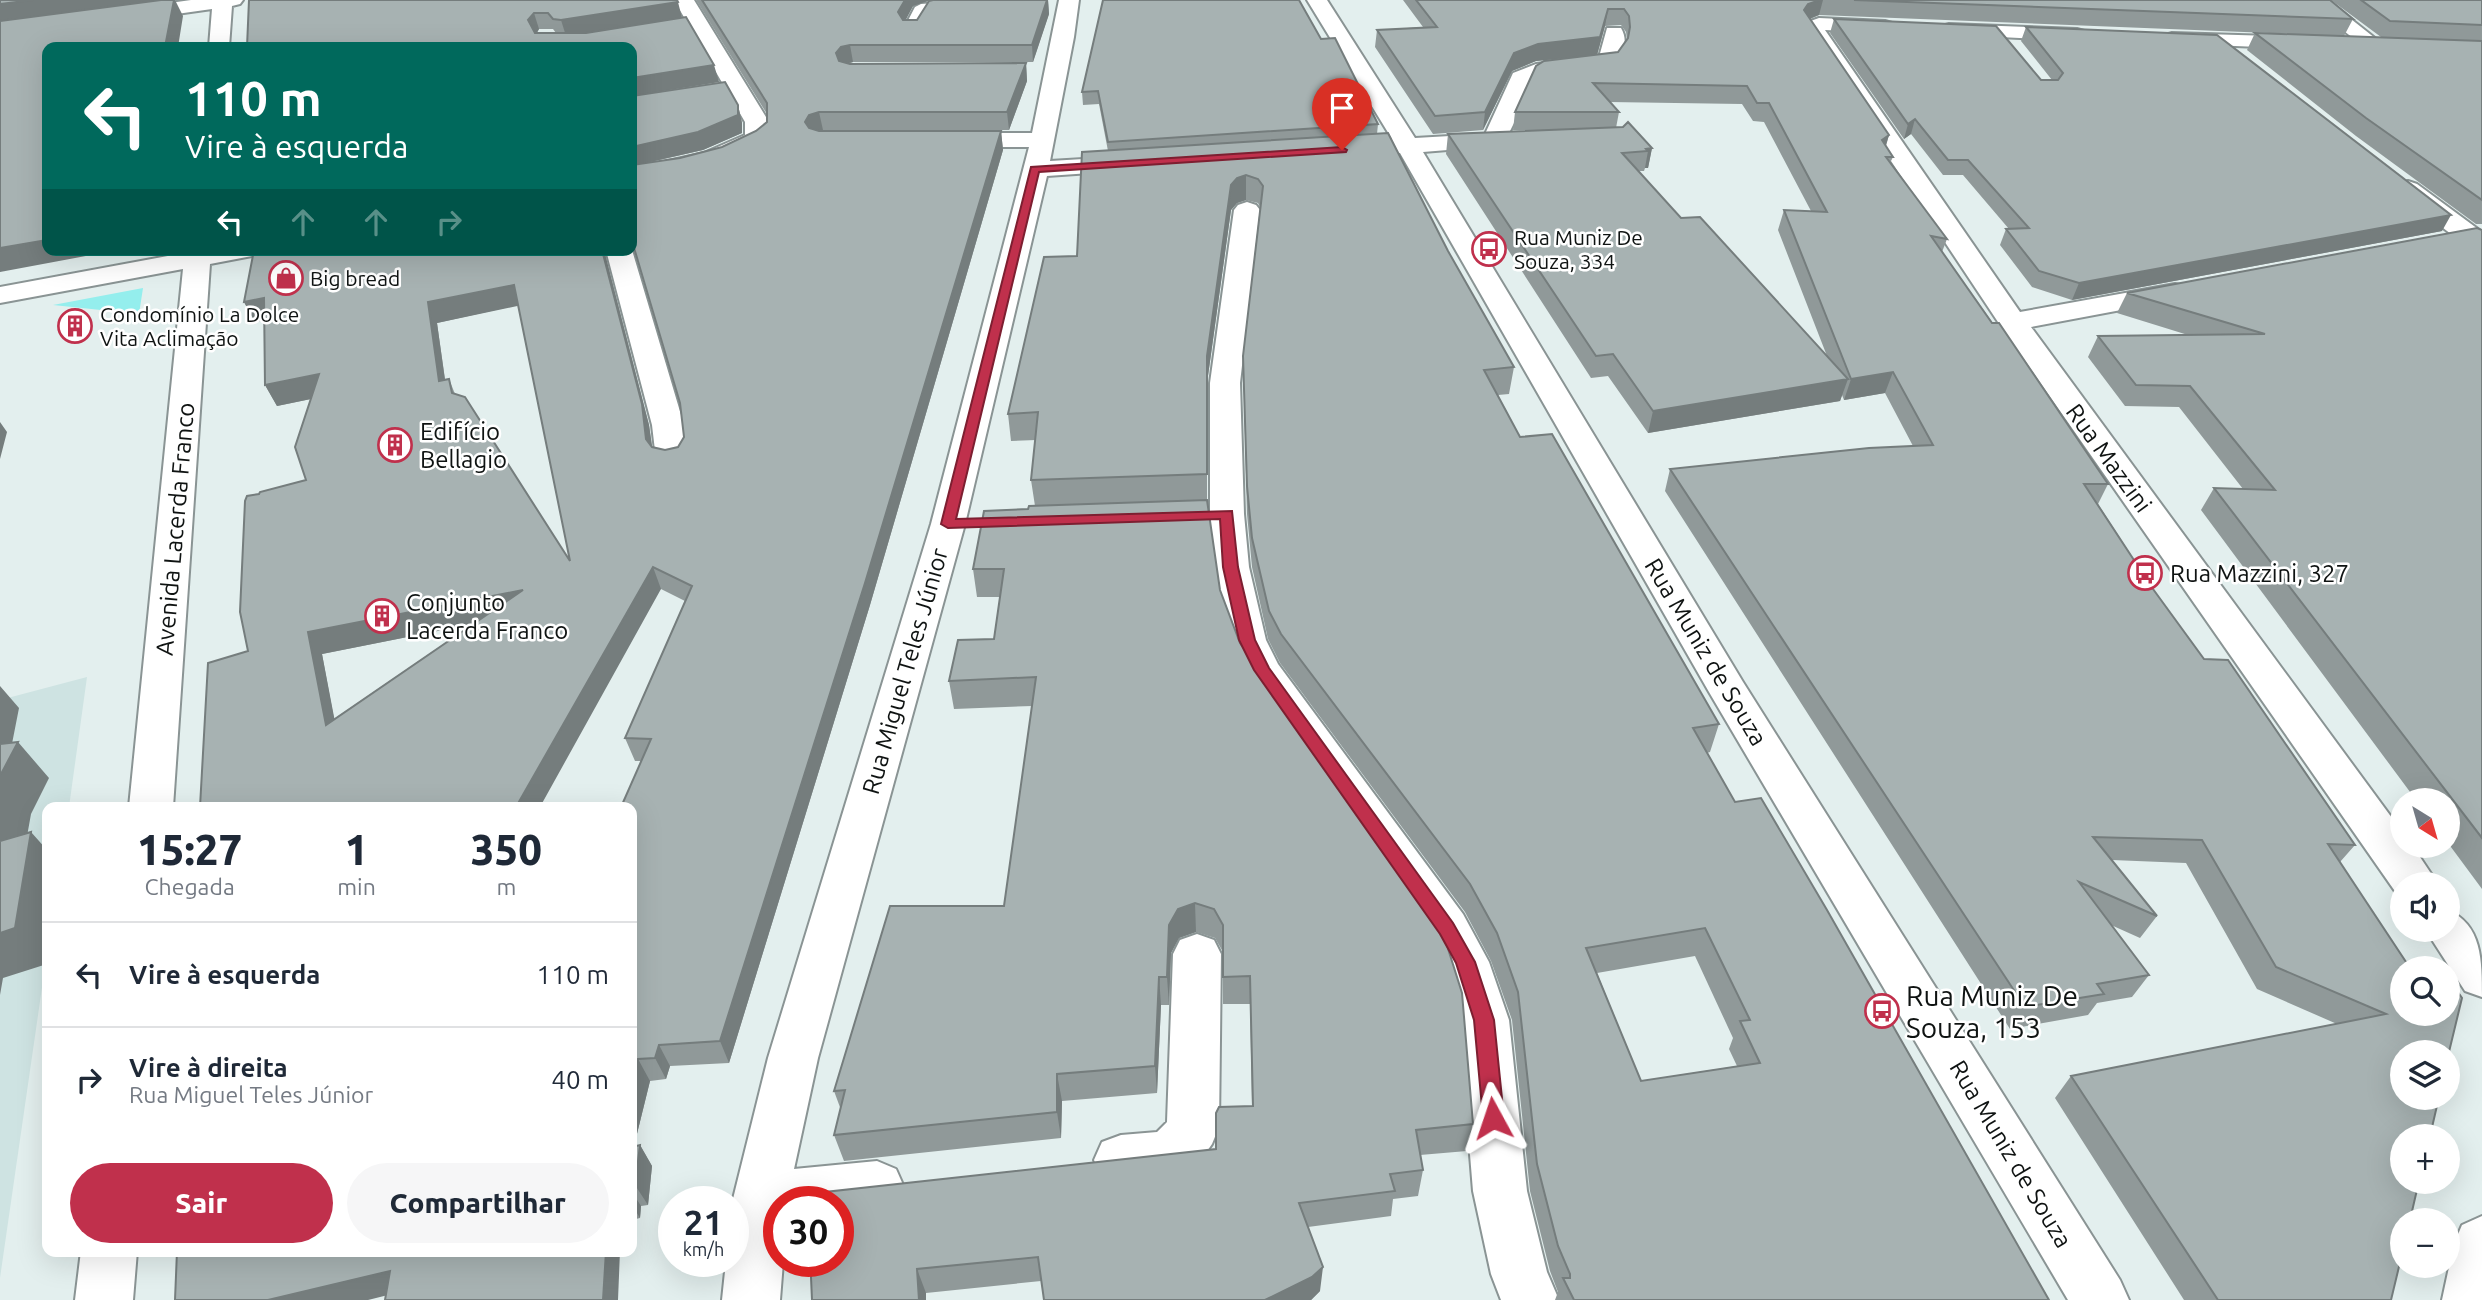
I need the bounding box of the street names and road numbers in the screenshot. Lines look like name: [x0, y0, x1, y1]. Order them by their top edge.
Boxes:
street label: Rua Mazzini: [2061, 399, 2157, 517]
street label: Avenida Lacerda Franco: [150, 401, 200, 657]
street label: Rua Miguel Teles Júnior: [857, 545, 953, 797]
street label: Rua Muniz de Souza: [1639, 554, 1773, 750]
street label: Rua Muniz de Souza: [1944, 1056, 2078, 1252]

